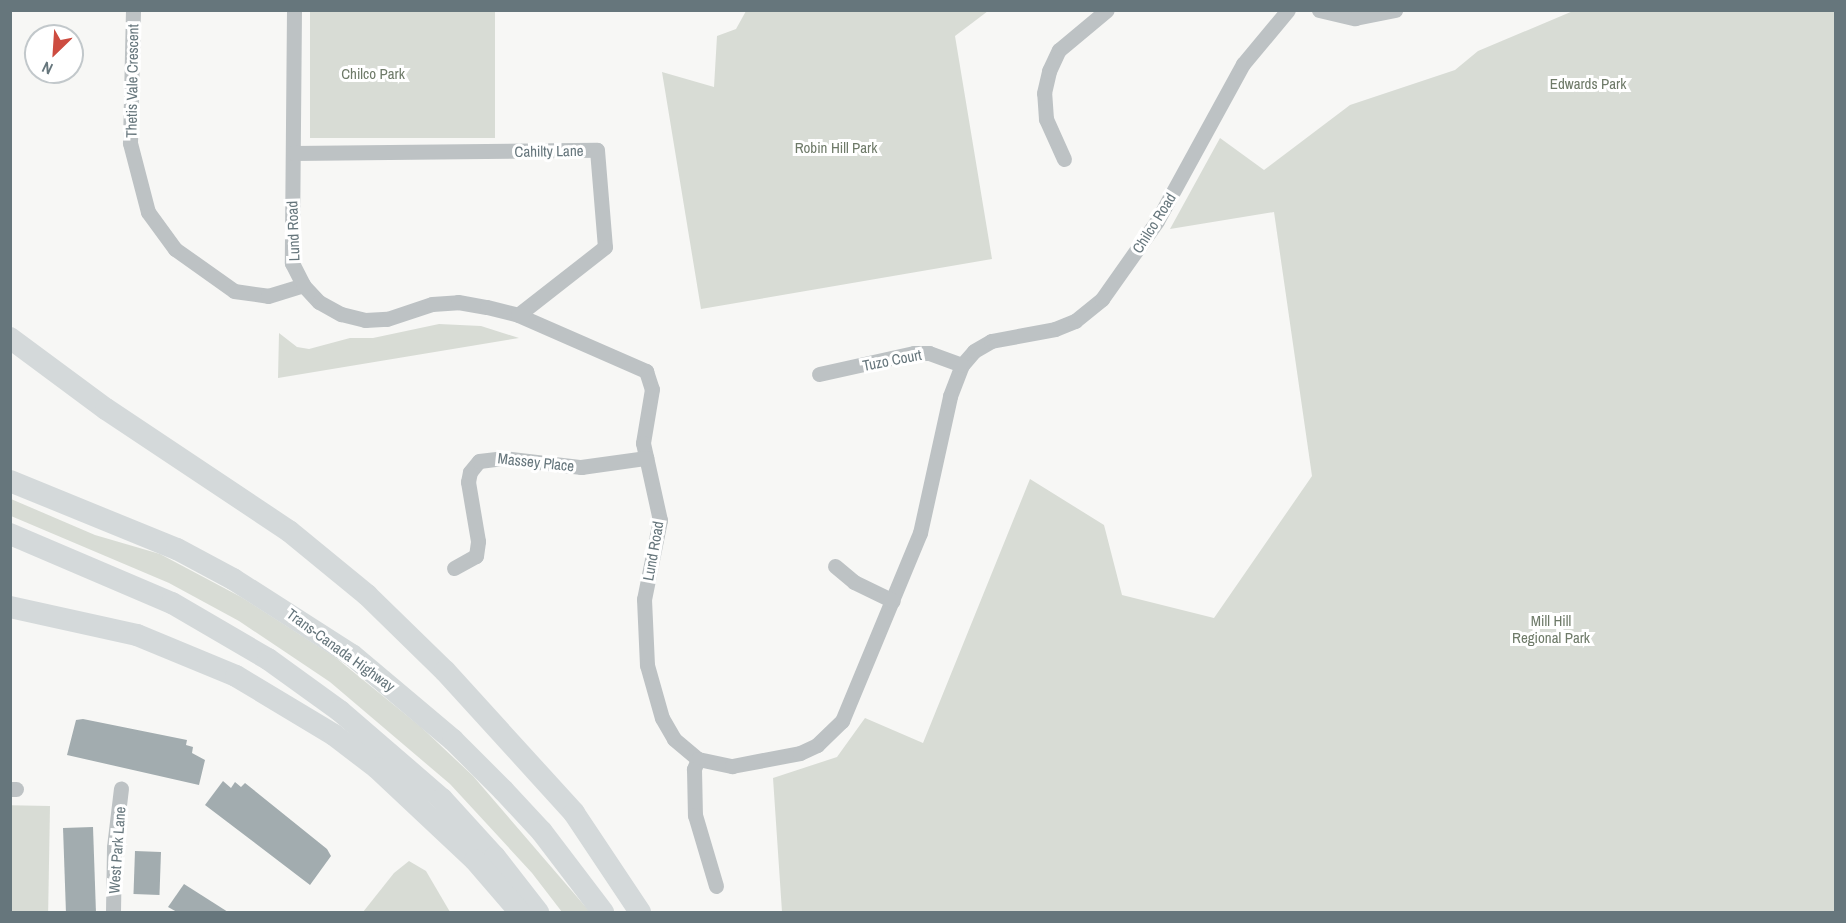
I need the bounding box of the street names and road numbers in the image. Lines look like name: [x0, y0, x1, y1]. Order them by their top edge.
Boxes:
street label: Thetis Vale Crescent: [122, 24, 142, 138]
street label: Cahilty Lane: [514, 141, 584, 161]
street label: Chilco Road: [1128, 190, 1180, 256]
street label: Lund Road: [283, 201, 303, 261]
street label: Tuzo Court: [861, 345, 923, 375]
street label: Massey Place: [497, 449, 575, 475]
street label: Lund Road: [639, 520, 667, 582]
street label: Trans-Canada Highway: [283, 605, 399, 695]
street label: West Park Lane: [105, 806, 129, 894]

